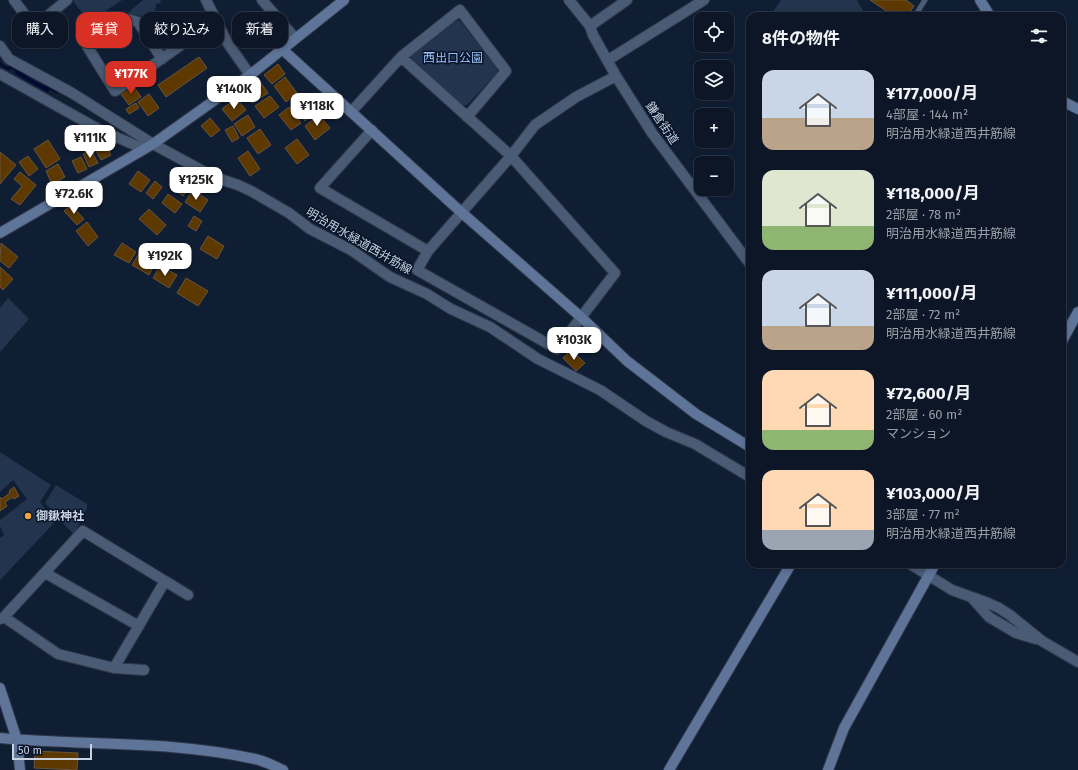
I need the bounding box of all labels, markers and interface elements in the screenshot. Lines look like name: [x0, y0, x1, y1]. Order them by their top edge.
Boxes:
chip: 購入: [12, 12, 68, 48]
chip: 賃貸: [76, 12, 132, 48]
chip: 絞り込み: [140, 12, 224, 48]
chip: 新着: [232, 12, 288, 48]
map controls: [694, 12, 734, 196]
button: locate: [694, 12, 734, 52]
icon: filters: [1028, 25, 1050, 47]
text: 8件の物件: [762, 28, 840, 49]
park label: 西出口公園: [423, 51, 483, 65]
button: layers: [694, 60, 734, 100]
pin: ¥177K: [103, 61, 159, 95]
text: ¥177K: [114, 66, 148, 81]
pin: ¥140K: [206, 76, 262, 110]
text: ¥140K: [216, 81, 252, 96]
text: ¥177,000/月: [886, 83, 978, 104]
icon: home: [794, 86, 842, 134]
pin: ¥118K: [289, 93, 345, 127]
text: ¥118K: [300, 98, 334, 113]
street label: 鎌倉街道: [643, 99, 681, 147]
text: 4部屋 · 144 m²: [886, 107, 968, 122]
button: +: [694, 108, 734, 148]
pin: ¥111K: [62, 125, 118, 159]
text: 明治用水緑道西井筋線: [886, 126, 1016, 141]
text: ¥111K: [74, 130, 106, 145]
button: −: [694, 156, 734, 196]
pin: ¥125K: [168, 167, 224, 201]
text: ¥125K: [179, 172, 213, 187]
pin: ¥72.6K: [41, 181, 107, 215]
text: ¥118,000/月: [886, 183, 980, 204]
text: ¥72.6K: [55, 186, 93, 201]
icon: home: [794, 186, 842, 234]
street label: 明治用水緑道西井筋線: [304, 205, 414, 277]
text: 2部屋 · 78 m²: [886, 207, 961, 222]
text: 明治用水緑道西井筋線: [886, 226, 1016, 241]
pin: ¥192K: [137, 243, 193, 277]
text: ¥192K: [148, 248, 182, 263]
text: ¥111,000/月: [886, 283, 978, 304]
icon: home: [794, 286, 842, 334]
text: 2部屋 · 72 m²: [886, 307, 960, 322]
text: 明治用水緑道西井筋線: [886, 326, 1016, 341]
pin: ¥103K: [546, 327, 602, 361]
text: ¥103K: [556, 332, 592, 347]
text: ¥72,600/月: [886, 383, 971, 404]
icon: home: [794, 386, 842, 434]
text: 2部屋 · 60 m²: [886, 407, 962, 422]
text: マンション: [886, 426, 951, 441]
text: ¥103,000/月: [886, 483, 981, 504]
icon: home: [794, 486, 842, 534]
text: 3部屋 · 77 m²: [886, 507, 960, 522]
place label: 御鍬神社: [36, 509, 84, 523]
marker: 御鍬神社: [23, 511, 33, 521]
text: 明治用水緑道西井筋線: [886, 526, 1016, 541]
scale bar: [12, 742, 92, 761]
text: 50 m: [18, 744, 42, 757]

